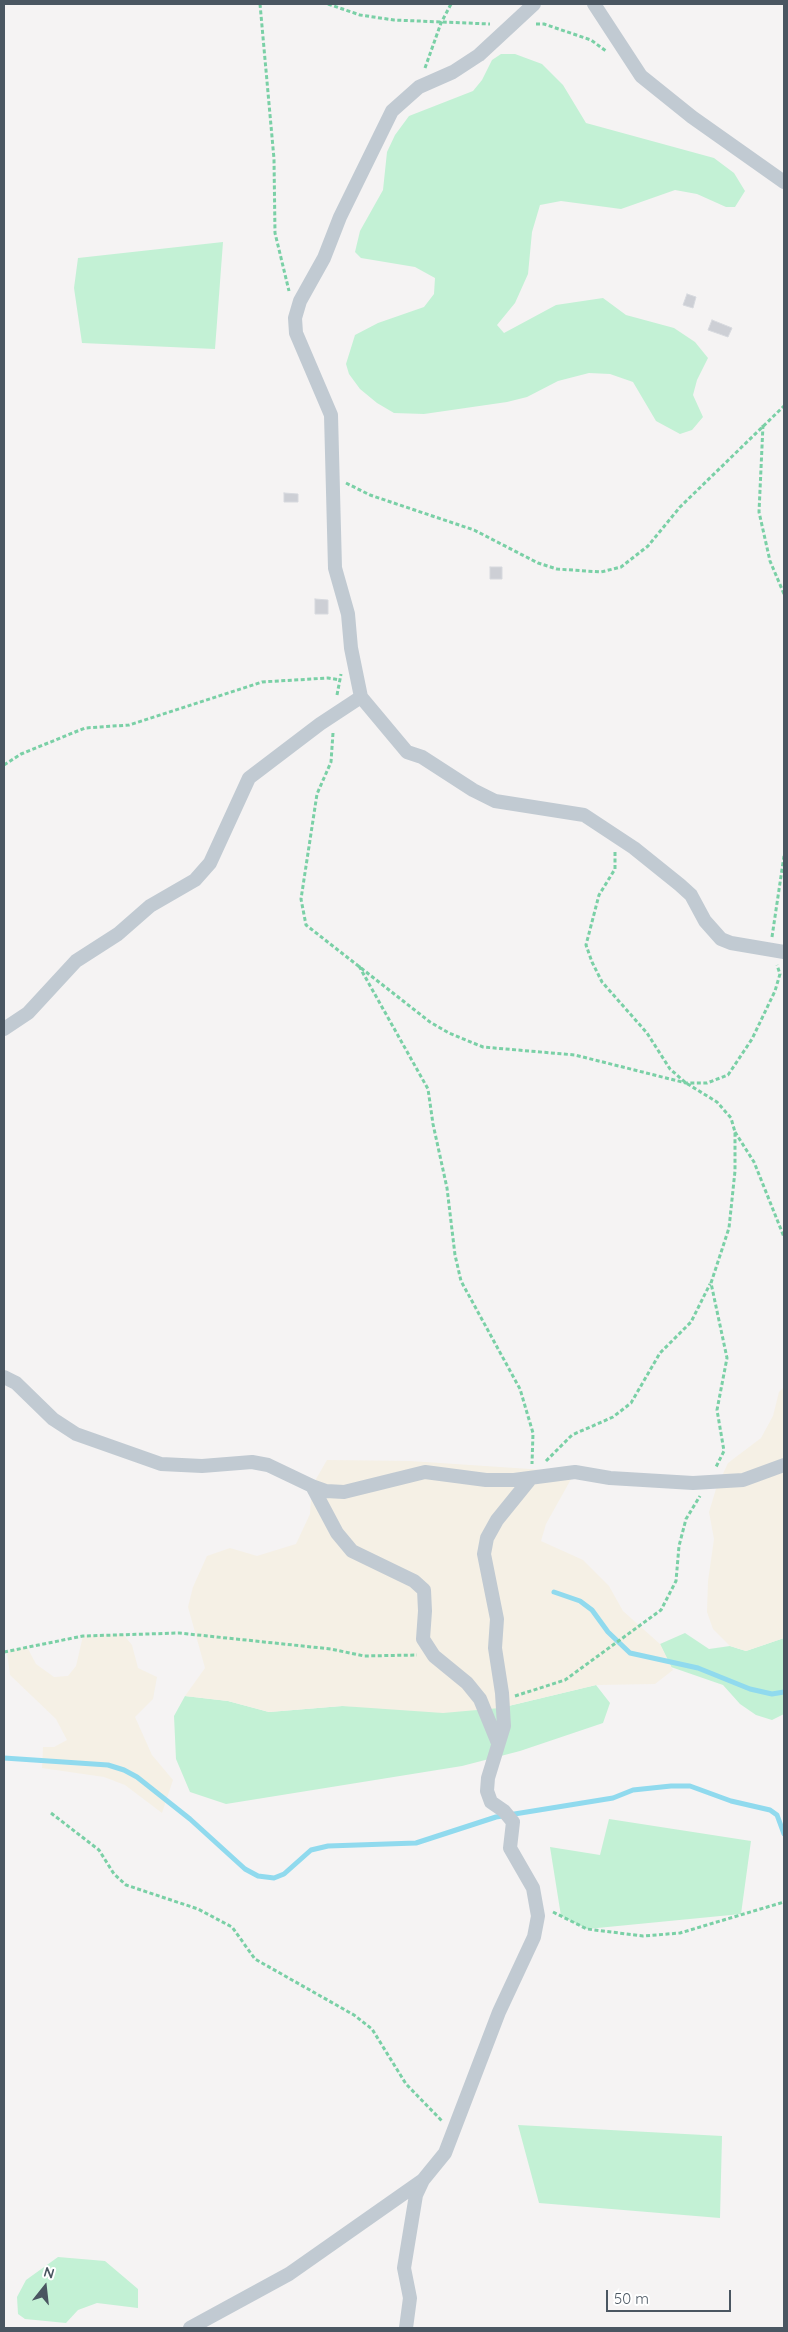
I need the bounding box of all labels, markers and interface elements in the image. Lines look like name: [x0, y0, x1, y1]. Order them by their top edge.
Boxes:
north arrow: [20, 2262, 70, 2312]
text: N: [42, 2263, 57, 2283]
scale bar: [608, 2280, 733, 2312]
text: 50 m: [614, 2289, 649, 2308]

